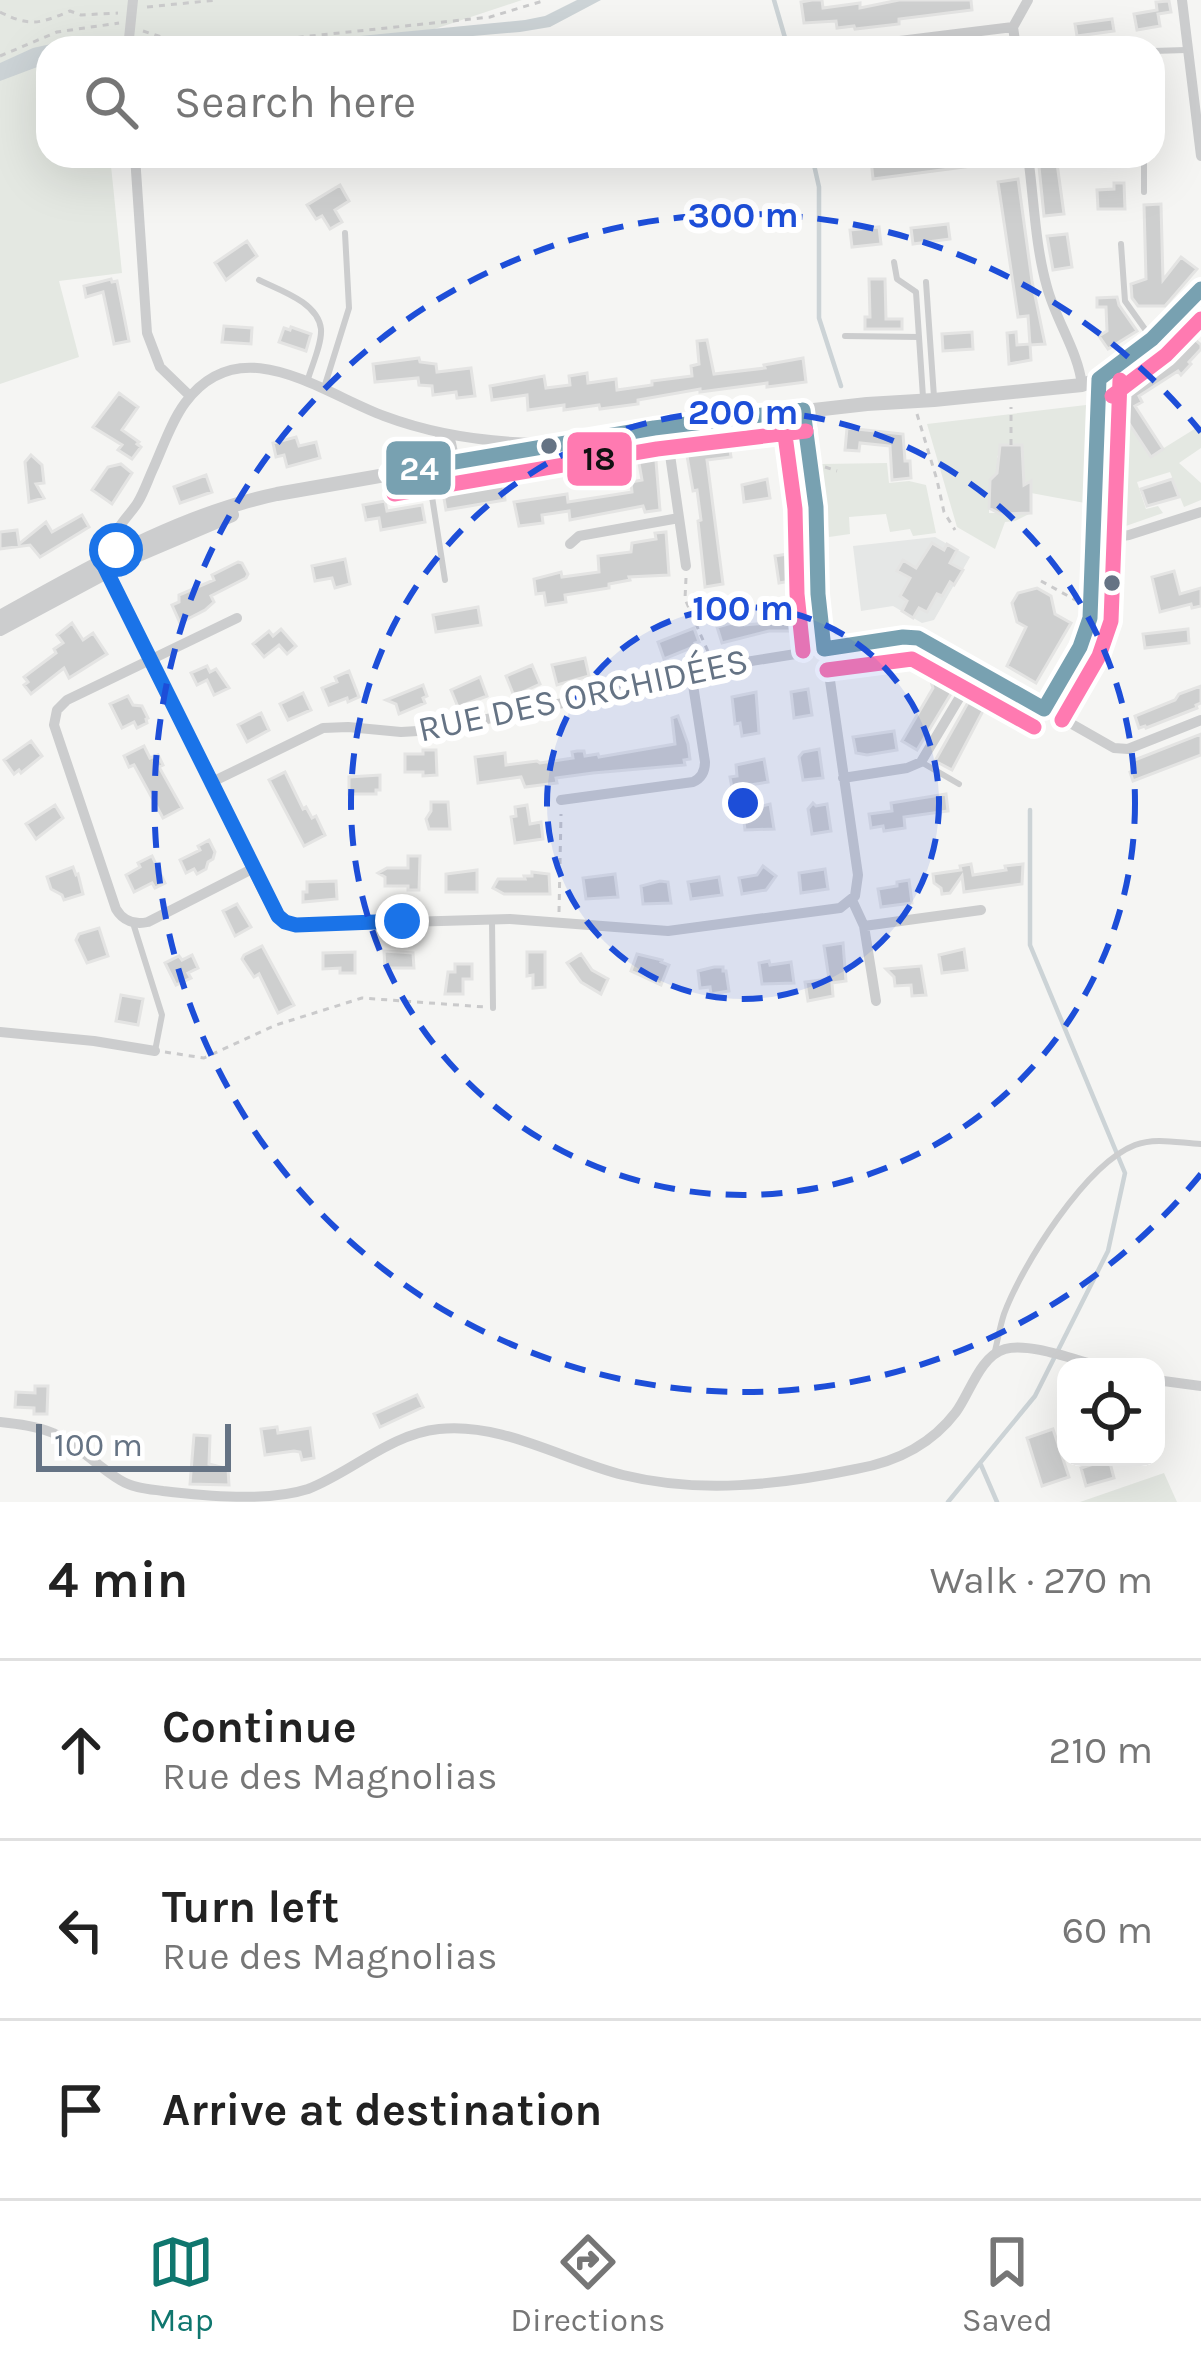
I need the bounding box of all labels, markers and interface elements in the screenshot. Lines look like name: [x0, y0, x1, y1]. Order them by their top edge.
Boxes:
search box: [36, 36, 1165, 168]
icon: search: [78, 69, 144, 135]
text: Search here: [174, 76, 416, 128]
text: 300 m: [687, 194, 799, 236]
text: 200 m: [688, 391, 798, 433]
line badge: 18: [565, 430, 634, 488]
unlabelled marker: [538, 435, 560, 457]
line badge: 24: [384, 439, 453, 497]
text: 18: [582, 440, 616, 478]
text: 24: [399, 450, 439, 488]
route start: [89, 523, 143, 577]
unlabelled marker: [1101, 572, 1123, 594]
text: 100 m: [692, 587, 794, 629]
street label: RUE DES ORCHIDÉES: [414, 639, 752, 750]
centre of rings: [722, 782, 764, 824]
route end: [375, 894, 429, 948]
map controls: [1057, 1358, 1165, 1466]
button: locate: [1057, 1358, 1165, 1466]
scale bar: [36, 1418, 231, 1471]
text: 100 m: [54, 1426, 143, 1464]
text: 4 min: [48, 1550, 188, 1610]
text: Walk · 270 m: [930, 1557, 1153, 1603]
text: Continue: [162, 1701, 357, 1753]
icon: ahead: [48, 1717, 114, 1783]
text: 210 m: [1049, 1727, 1153, 1773]
text: Rue des Magnolias: [162, 1753, 498, 1799]
text: Turn left: [162, 1881, 339, 1933]
icon: left: [48, 1897, 114, 1963]
text: 60 m: [1062, 1907, 1153, 1953]
text: Rue des Magnolias: [162, 1933, 498, 1979]
icon: arrive: [48, 2077, 114, 2143]
text: Arrive at destination: [162, 2084, 602, 2136]
tab: Map: [148, 2229, 214, 2339]
tab: Directions: [510, 2229, 665, 2339]
tab: Saved: [962, 2229, 1053, 2339]

